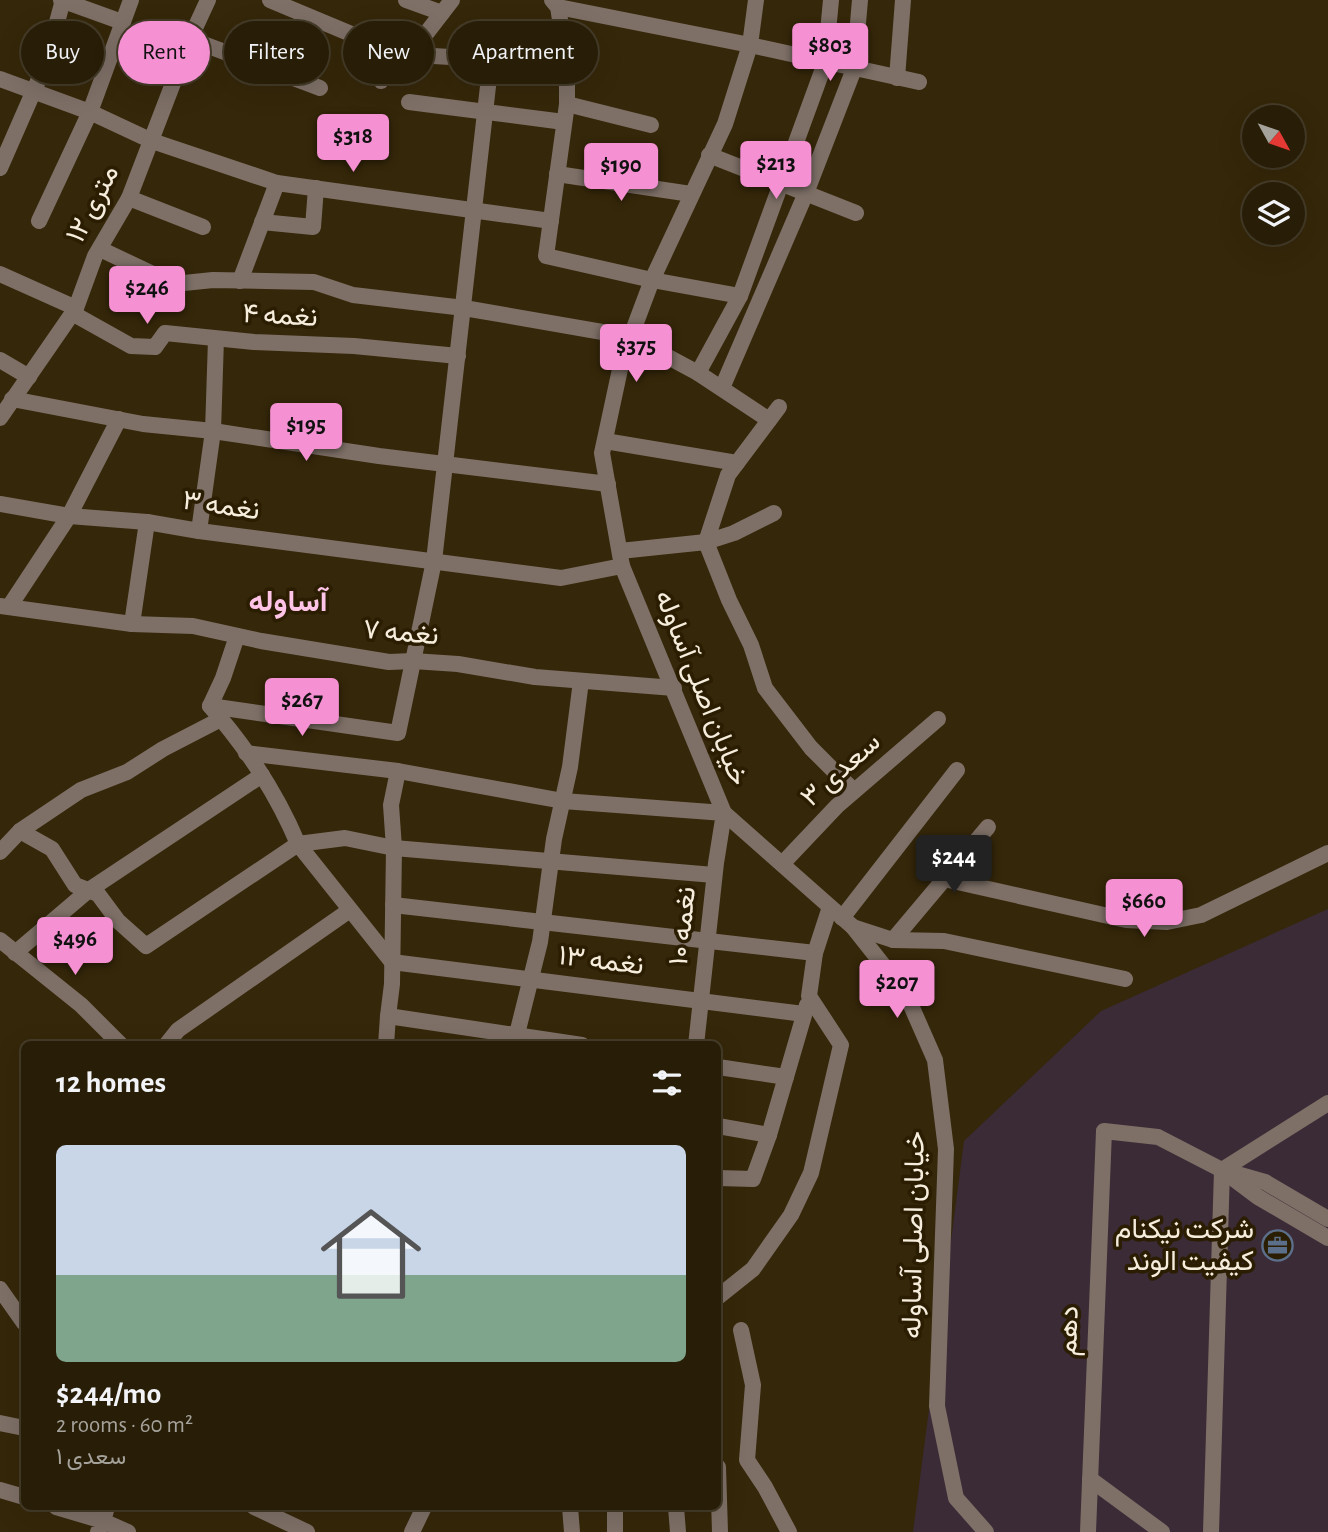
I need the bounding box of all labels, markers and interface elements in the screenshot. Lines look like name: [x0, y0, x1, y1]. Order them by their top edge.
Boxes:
chip: Buy: [21, 21, 104, 84]
chip: Rent: [118, 21, 210, 84]
chip: Filters: [224, 21, 329, 84]
chip: New: [343, 21, 434, 84]
chip: Apartment: [448, 21, 598, 84]
pin: $803: [789, 24, 871, 83]
text: $803: [808, 34, 852, 57]
north arrow: [1242, 105, 1306, 168]
map controls: [1242, 105, 1305, 245]
pin: $318: [312, 114, 394, 174]
text: $318: [333, 125, 373, 148]
pin: $213: [735, 142, 817, 201]
pin: $190: [580, 144, 662, 203]
text: $213: [756, 152, 796, 175]
text: $190: [600, 154, 642, 177]
street label: ۱۲ متری: [62, 161, 126, 248]
button: layers: [1242, 182, 1305, 245]
pin: $246: [106, 266, 188, 326]
text: $246: [125, 277, 169, 300]
street label: نغمه ۴: [242, 300, 318, 332]
pin: $375: [595, 324, 677, 384]
text: $375: [616, 335, 656, 358]
pin: $195: [265, 404, 347, 463]
text: $195: [286, 414, 326, 437]
street label: نغمه ۳: [181, 487, 261, 525]
district label: آساوله: [249, 586, 330, 619]
street label: خیابان اصلی آساوله: [647, 586, 753, 790]
street label: نغمه ۷: [362, 616, 440, 650]
pin: $267: [261, 678, 343, 738]
text: $267: [281, 689, 323, 712]
street label: سعدی ۳: [796, 728, 887, 813]
pin: $244: [913, 836, 995, 895]
text: $244: [932, 846, 976, 869]
pin: $660: [1103, 880, 1185, 939]
street label: نغمه ۱۰: [665, 885, 701, 967]
text: $660: [1122, 890, 1166, 913]
pin: $496: [34, 918, 116, 977]
text: $496: [53, 928, 97, 951]
street label: نغمه ۱۳: [557, 942, 645, 980]
pin: $207: [856, 960, 938, 1020]
text: $207: [875, 971, 919, 994]
icon: filters: [648, 1064, 686, 1102]
text: 12 homes: [56, 1068, 166, 1098]
street label: خیابان اصلی آساوله: [898, 1131, 932, 1339]
icon: home: [308, 1191, 434, 1317]
place label: شرکت نیکنام کیفیت الوند: [1115, 1216, 1254, 1278]
office icon: شرکت نیکنام کیفیت الوند: [1260, 1229, 1294, 1263]
street label: دهم: [1054, 1305, 1087, 1357]
text: $244/mo: [56, 1379, 161, 1409]
text: 2 rooms · 60 m²: [56, 1414, 193, 1437]
text: سعدی ۱: [56, 1446, 126, 1469]

